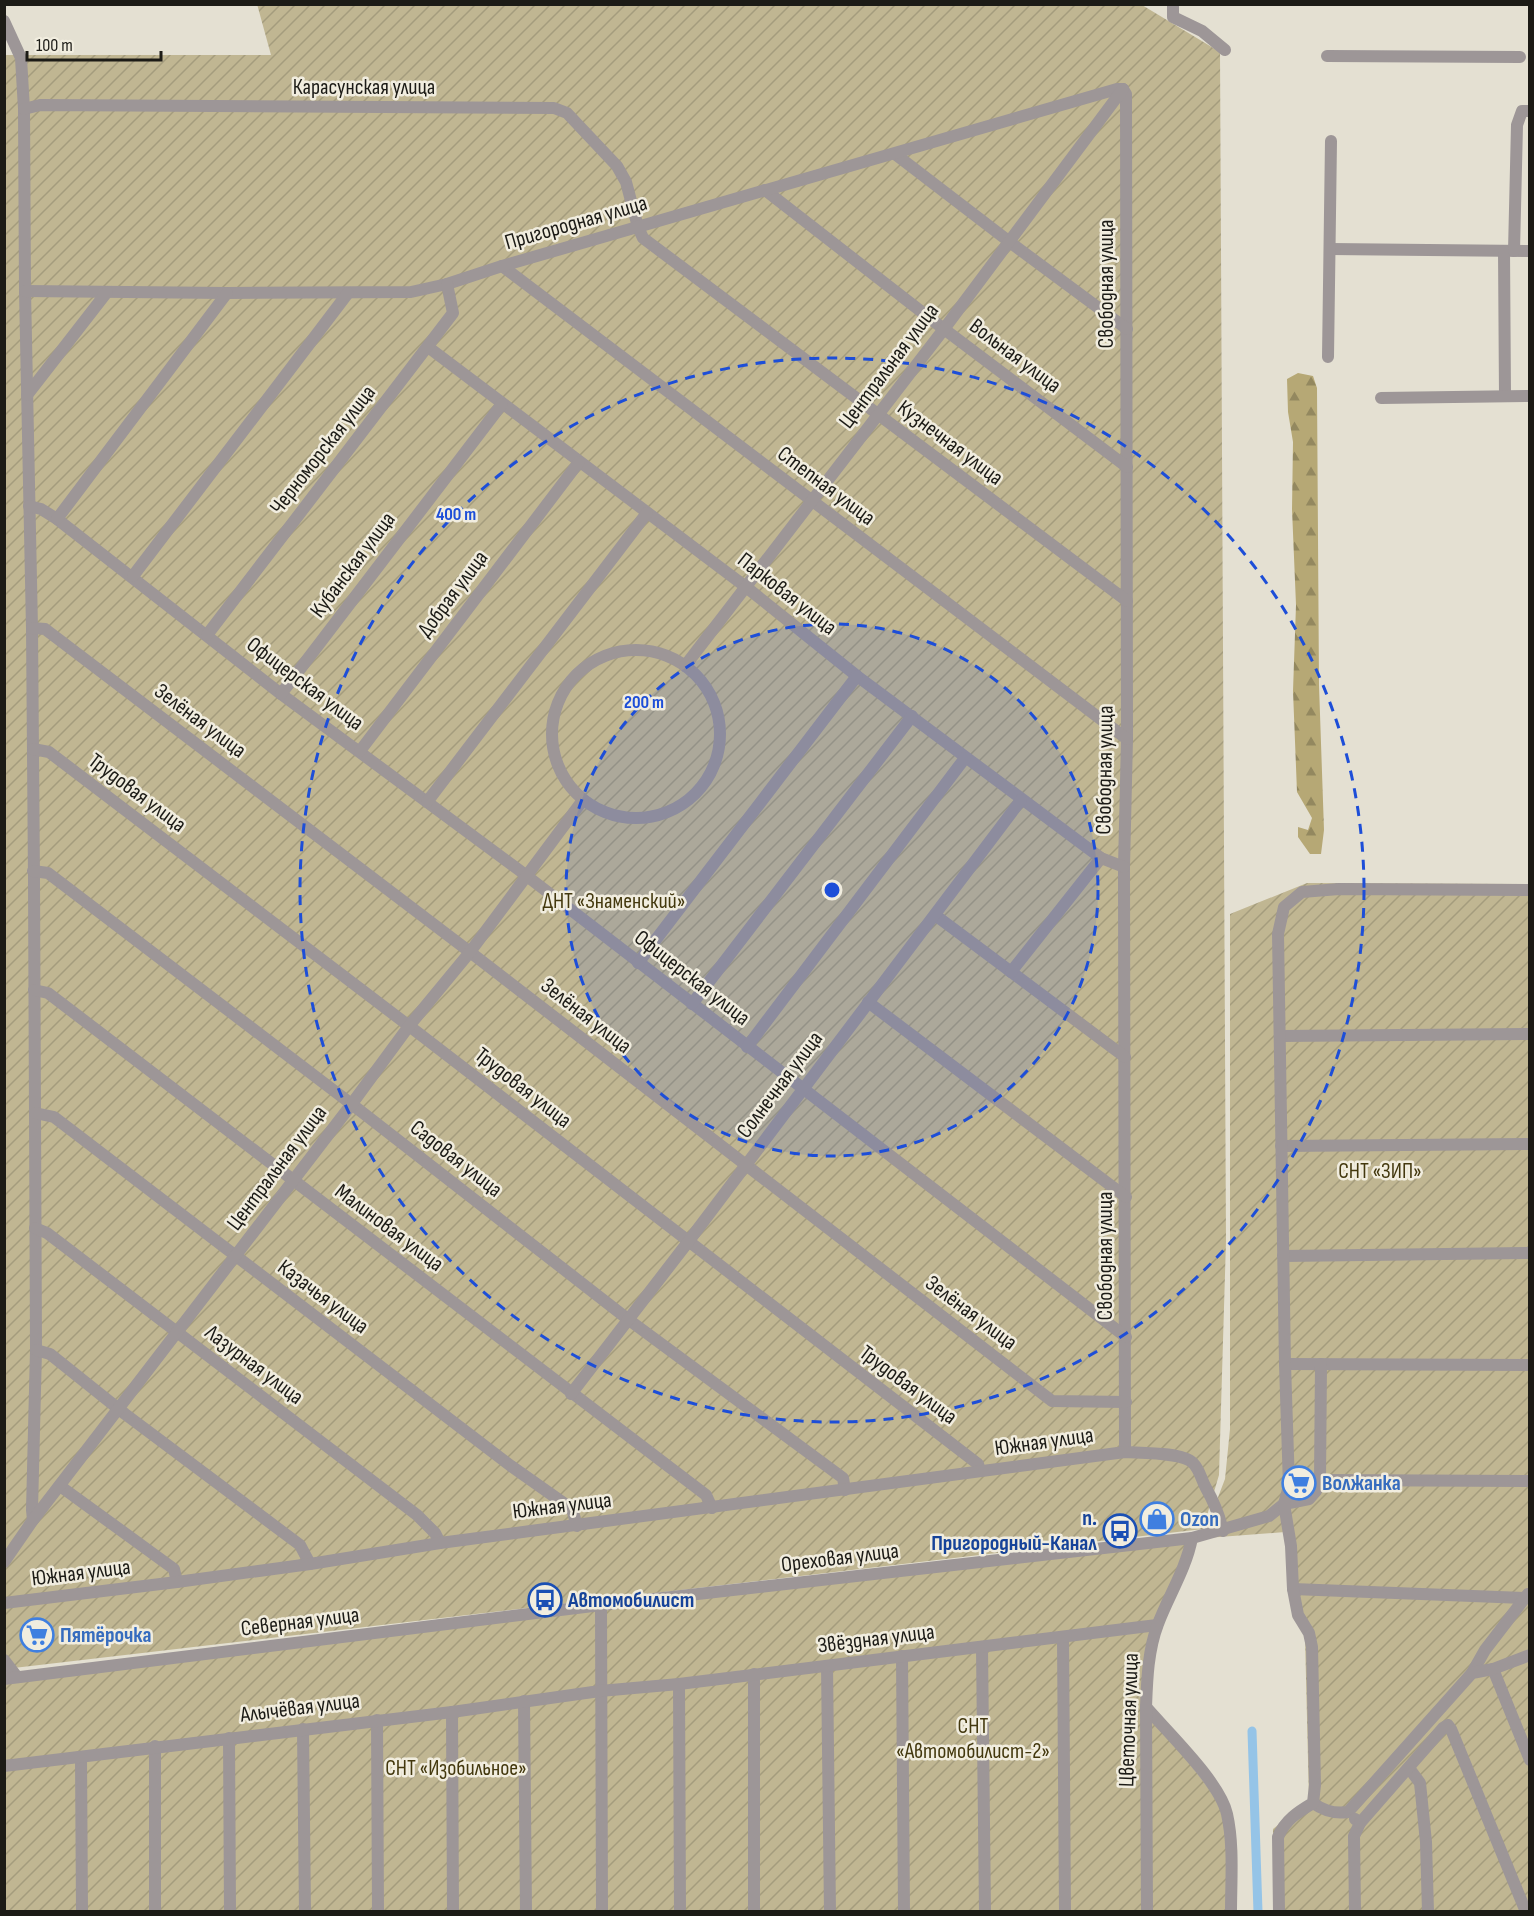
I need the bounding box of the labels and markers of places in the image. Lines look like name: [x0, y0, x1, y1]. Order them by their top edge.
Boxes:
centre of rings: [822, 880, 842, 900]
supermarket icon: Волжанка: [1281, 1465, 1317, 1501]
place label: Волжанка: [1322, 1470, 1401, 1497]
shop icon: Ozon: [1139, 1501, 1175, 1537]
place label: п. Пригородный-Канал: [931, 1505, 1097, 1557]
place label: Ozon: [1180, 1506, 1219, 1533]
bus stop icon: п. Пригородный-Канал: [1102, 1513, 1138, 1549]
bus stop icon: Автомобилист: [527, 1582, 563, 1618]
place label: Автомобилист: [567, 1587, 694, 1614]
supermarket icon: Пятёрочка: [19, 1617, 55, 1653]
place label: Пятёрочка: [60, 1622, 151, 1649]

